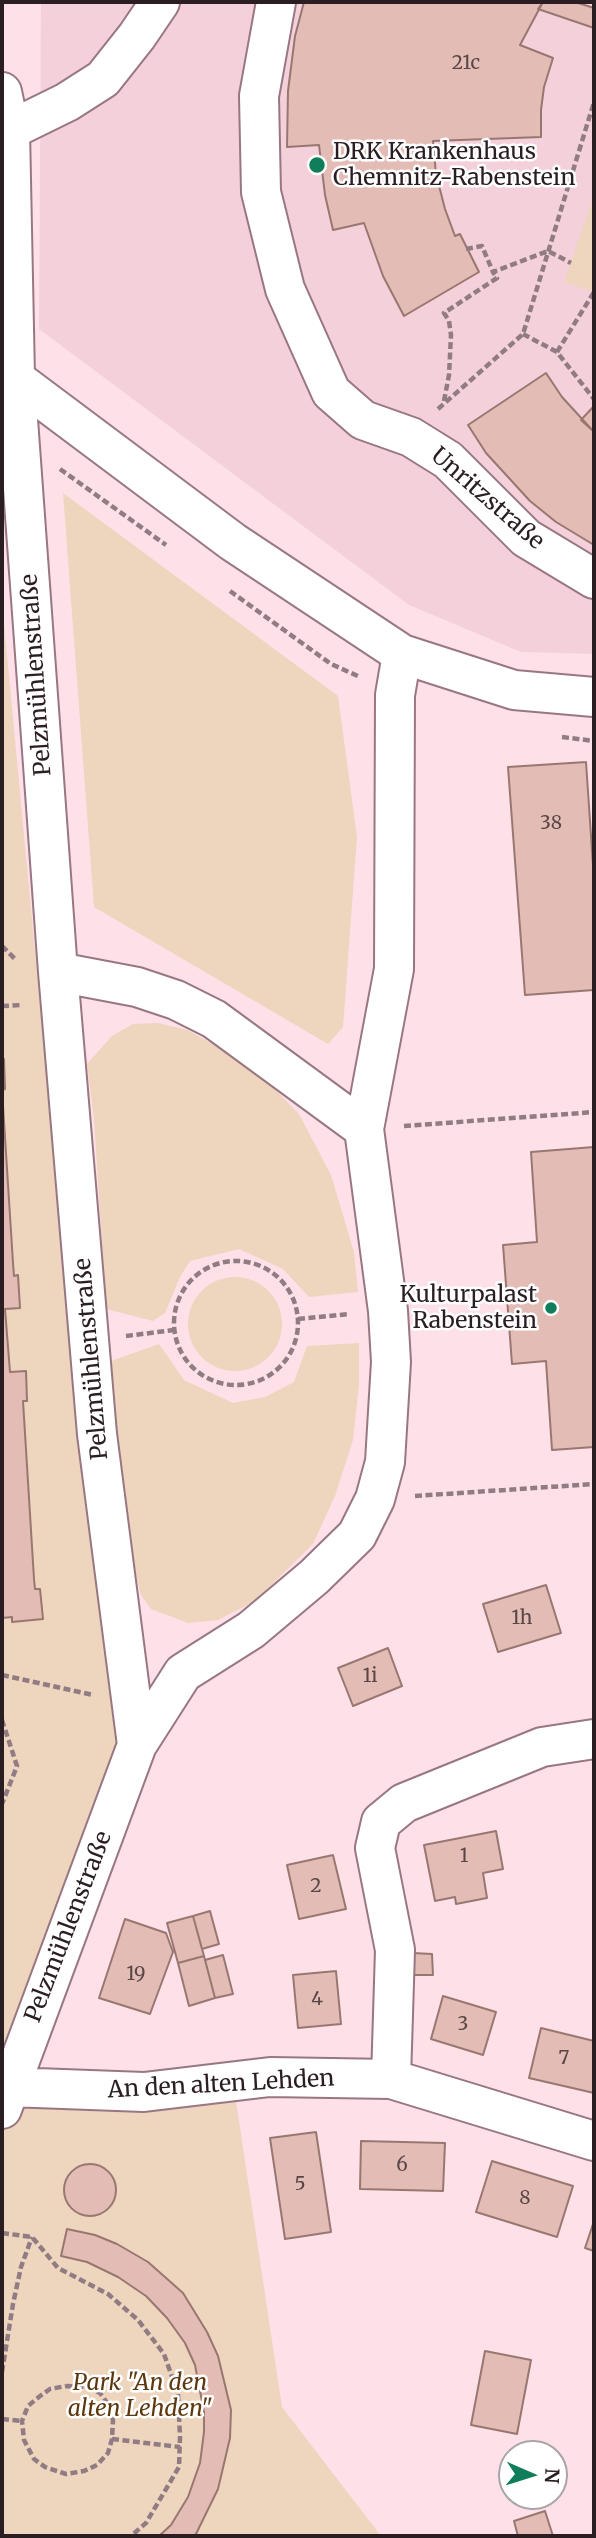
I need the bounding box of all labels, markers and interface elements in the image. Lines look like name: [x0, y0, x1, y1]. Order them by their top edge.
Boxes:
house number: 21c: [452, 53, 480, 75]
place label: DRK Krankenhaus Chemnitz-Rabenstein: [333, 138, 575, 192]
marker: DRK Krankenhaus Chemnitz-Rabenstein: [307, 155, 327, 175]
street label: Unritzstraße: [425, 442, 549, 556]
street label: Pelzmühlenstraße: [16, 573, 58, 777]
house number: 38: [540, 813, 562, 835]
street label: Pelzmühlenstraße: [69, 1257, 115, 1461]
place label: Kulturpalast Rabenstein: [400, 1281, 537, 1335]
marker: Kulturpalast Rabenstein: [543, 1300, 559, 1316]
house number: 1h: [512, 1608, 532, 1630]
house number: 1i: [363, 1666, 377, 1688]
street label: Pelzmühlenstraße: [20, 1828, 118, 2026]
house number: 1: [460, 1846, 468, 1868]
house number: 2: [310, 1876, 322, 1898]
house number: 19: [126, 1964, 146, 1986]
house number: 4: [311, 1989, 323, 2011]
house number: 3: [458, 2014, 468, 2036]
house number: 7: [559, 2048, 569, 2070]
street label: An den alten Lehden: [107, 2065, 335, 2105]
house number: 6: [396, 2155, 408, 2177]
house number: 5: [294, 2174, 306, 2196]
house number: 8: [519, 2188, 531, 2210]
park label: Park "An den alten Lehden": [68, 2369, 212, 2423]
north arrow: [498, 2440, 568, 2510]
text: N: [540, 2468, 564, 2484]

